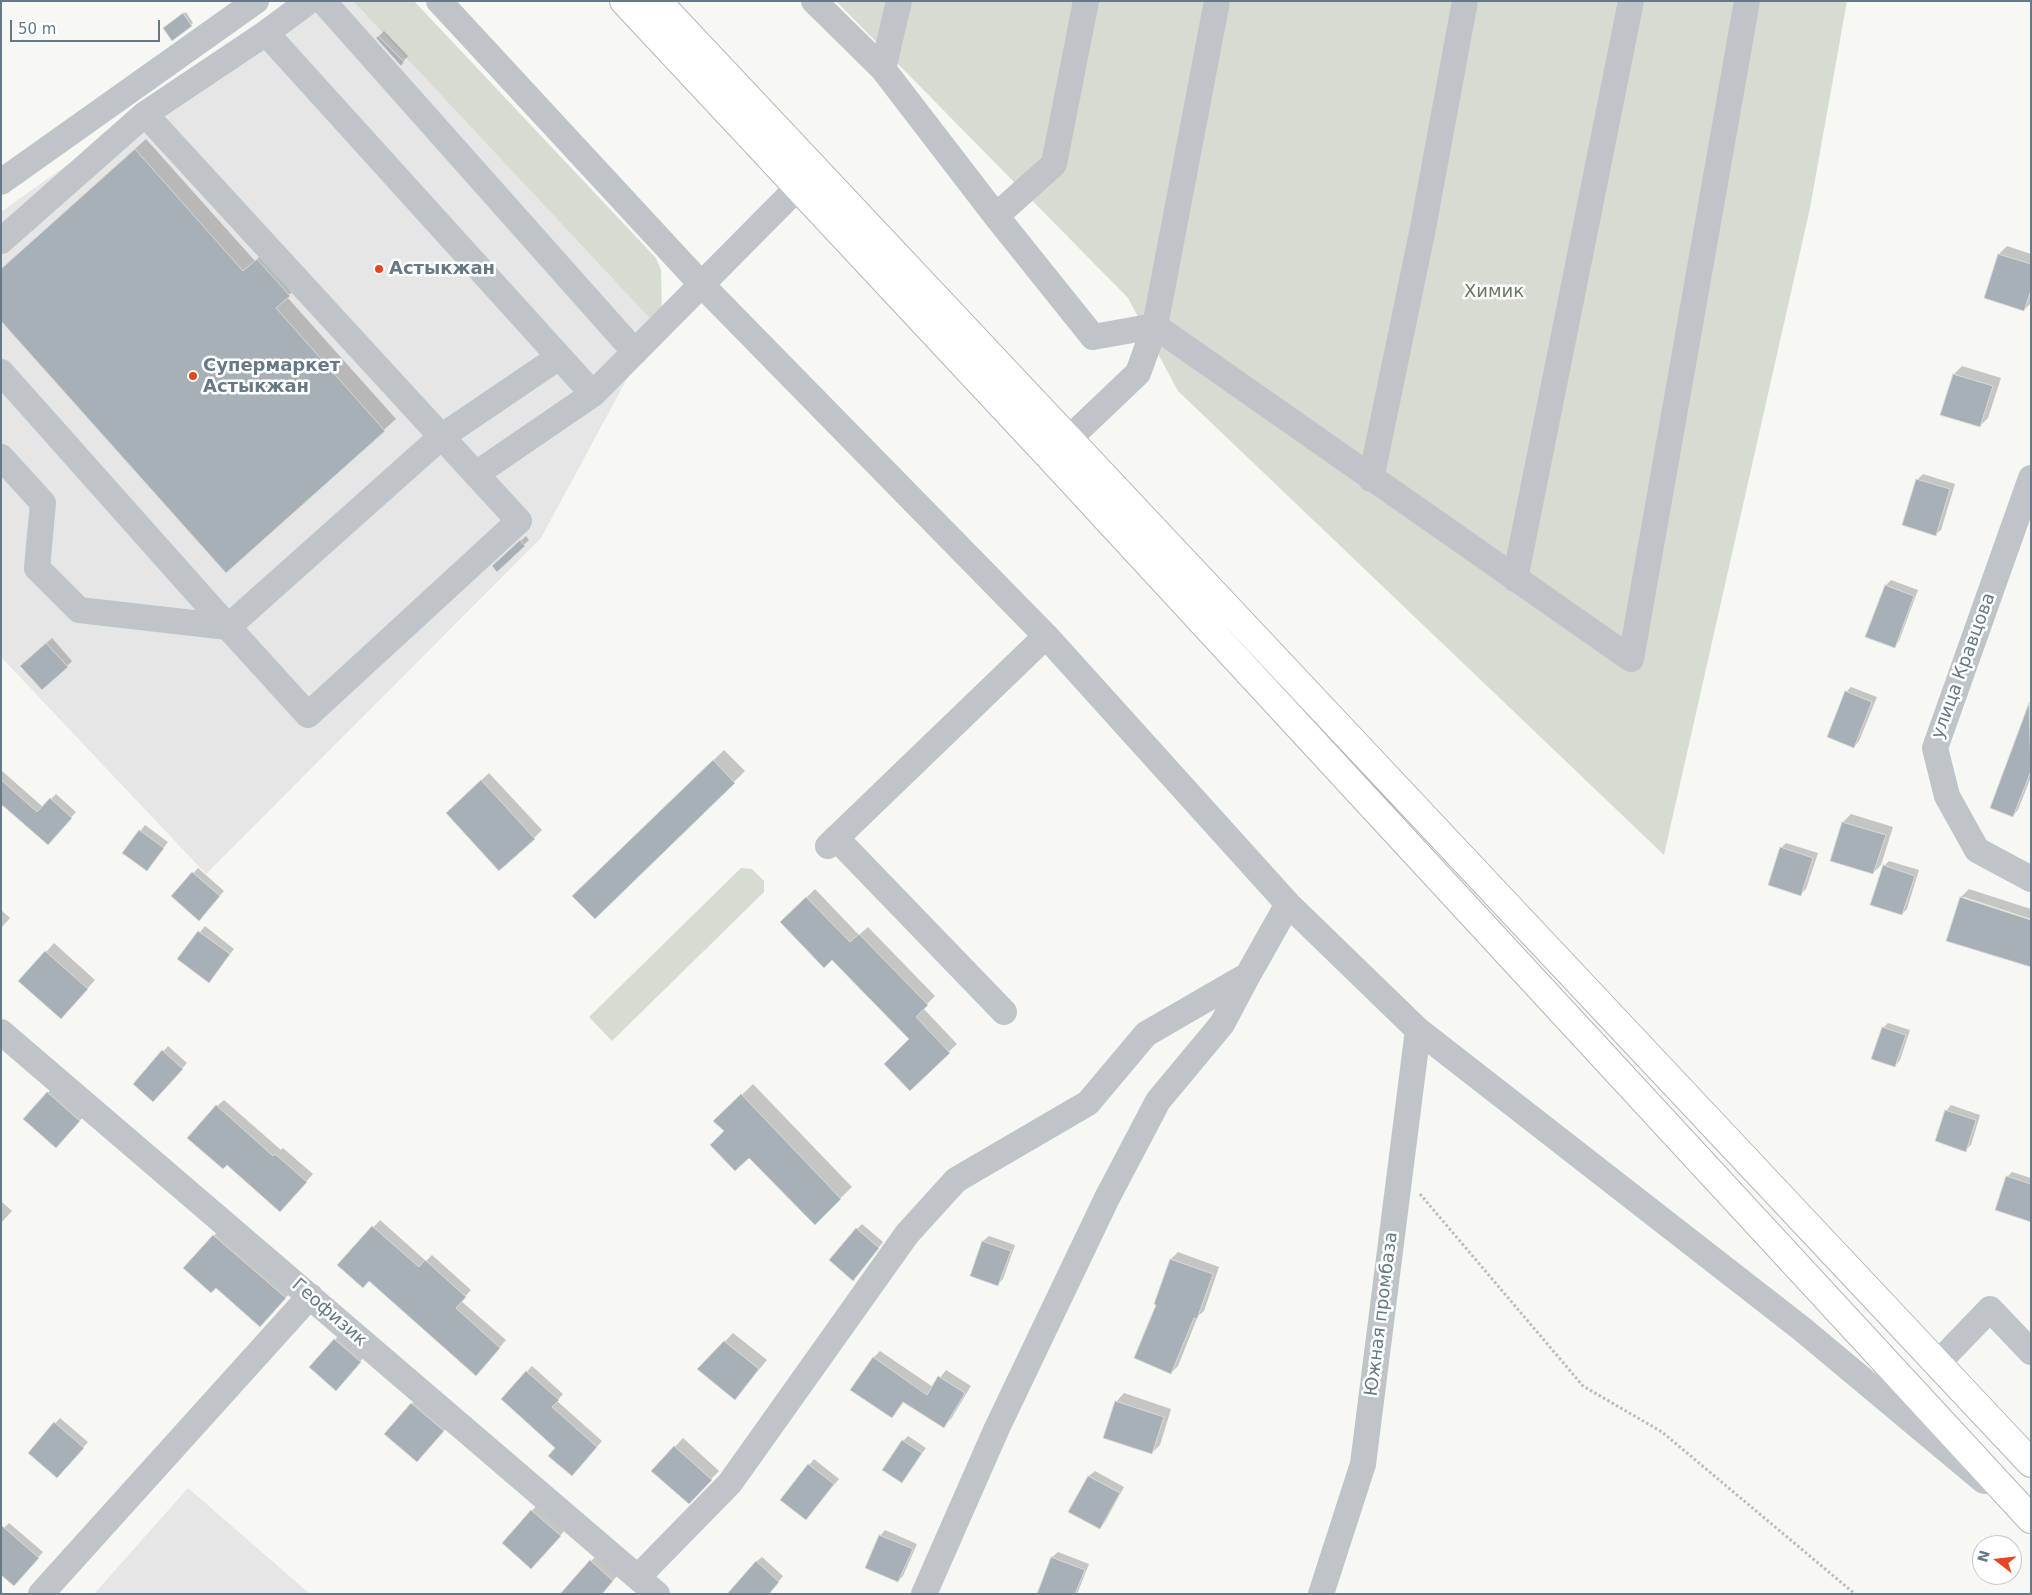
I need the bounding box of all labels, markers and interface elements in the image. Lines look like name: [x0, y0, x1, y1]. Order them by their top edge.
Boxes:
scale bar: [12, 10, 162, 42]
text: 50 m: [18, 20, 56, 38]
place label: Астыкжан: [389, 258, 495, 280]
marker: Астыкжан: [373, 263, 385, 275]
park label: Химик: [1464, 281, 1524, 303]
place label: Супермаркет Астыкжан: [203, 355, 340, 398]
marker: Супермаркет Астыкжан: [187, 370, 199, 382]
street label: улица Кравцова: [1928, 590, 2000, 742]
street label: Южная промбаза: [1361, 1231, 1403, 1397]
street label: Геофизик: [287, 1275, 371, 1351]
north arrow: [1972, 1535, 2022, 1585]
text: N: [1974, 1548, 1993, 1564]

